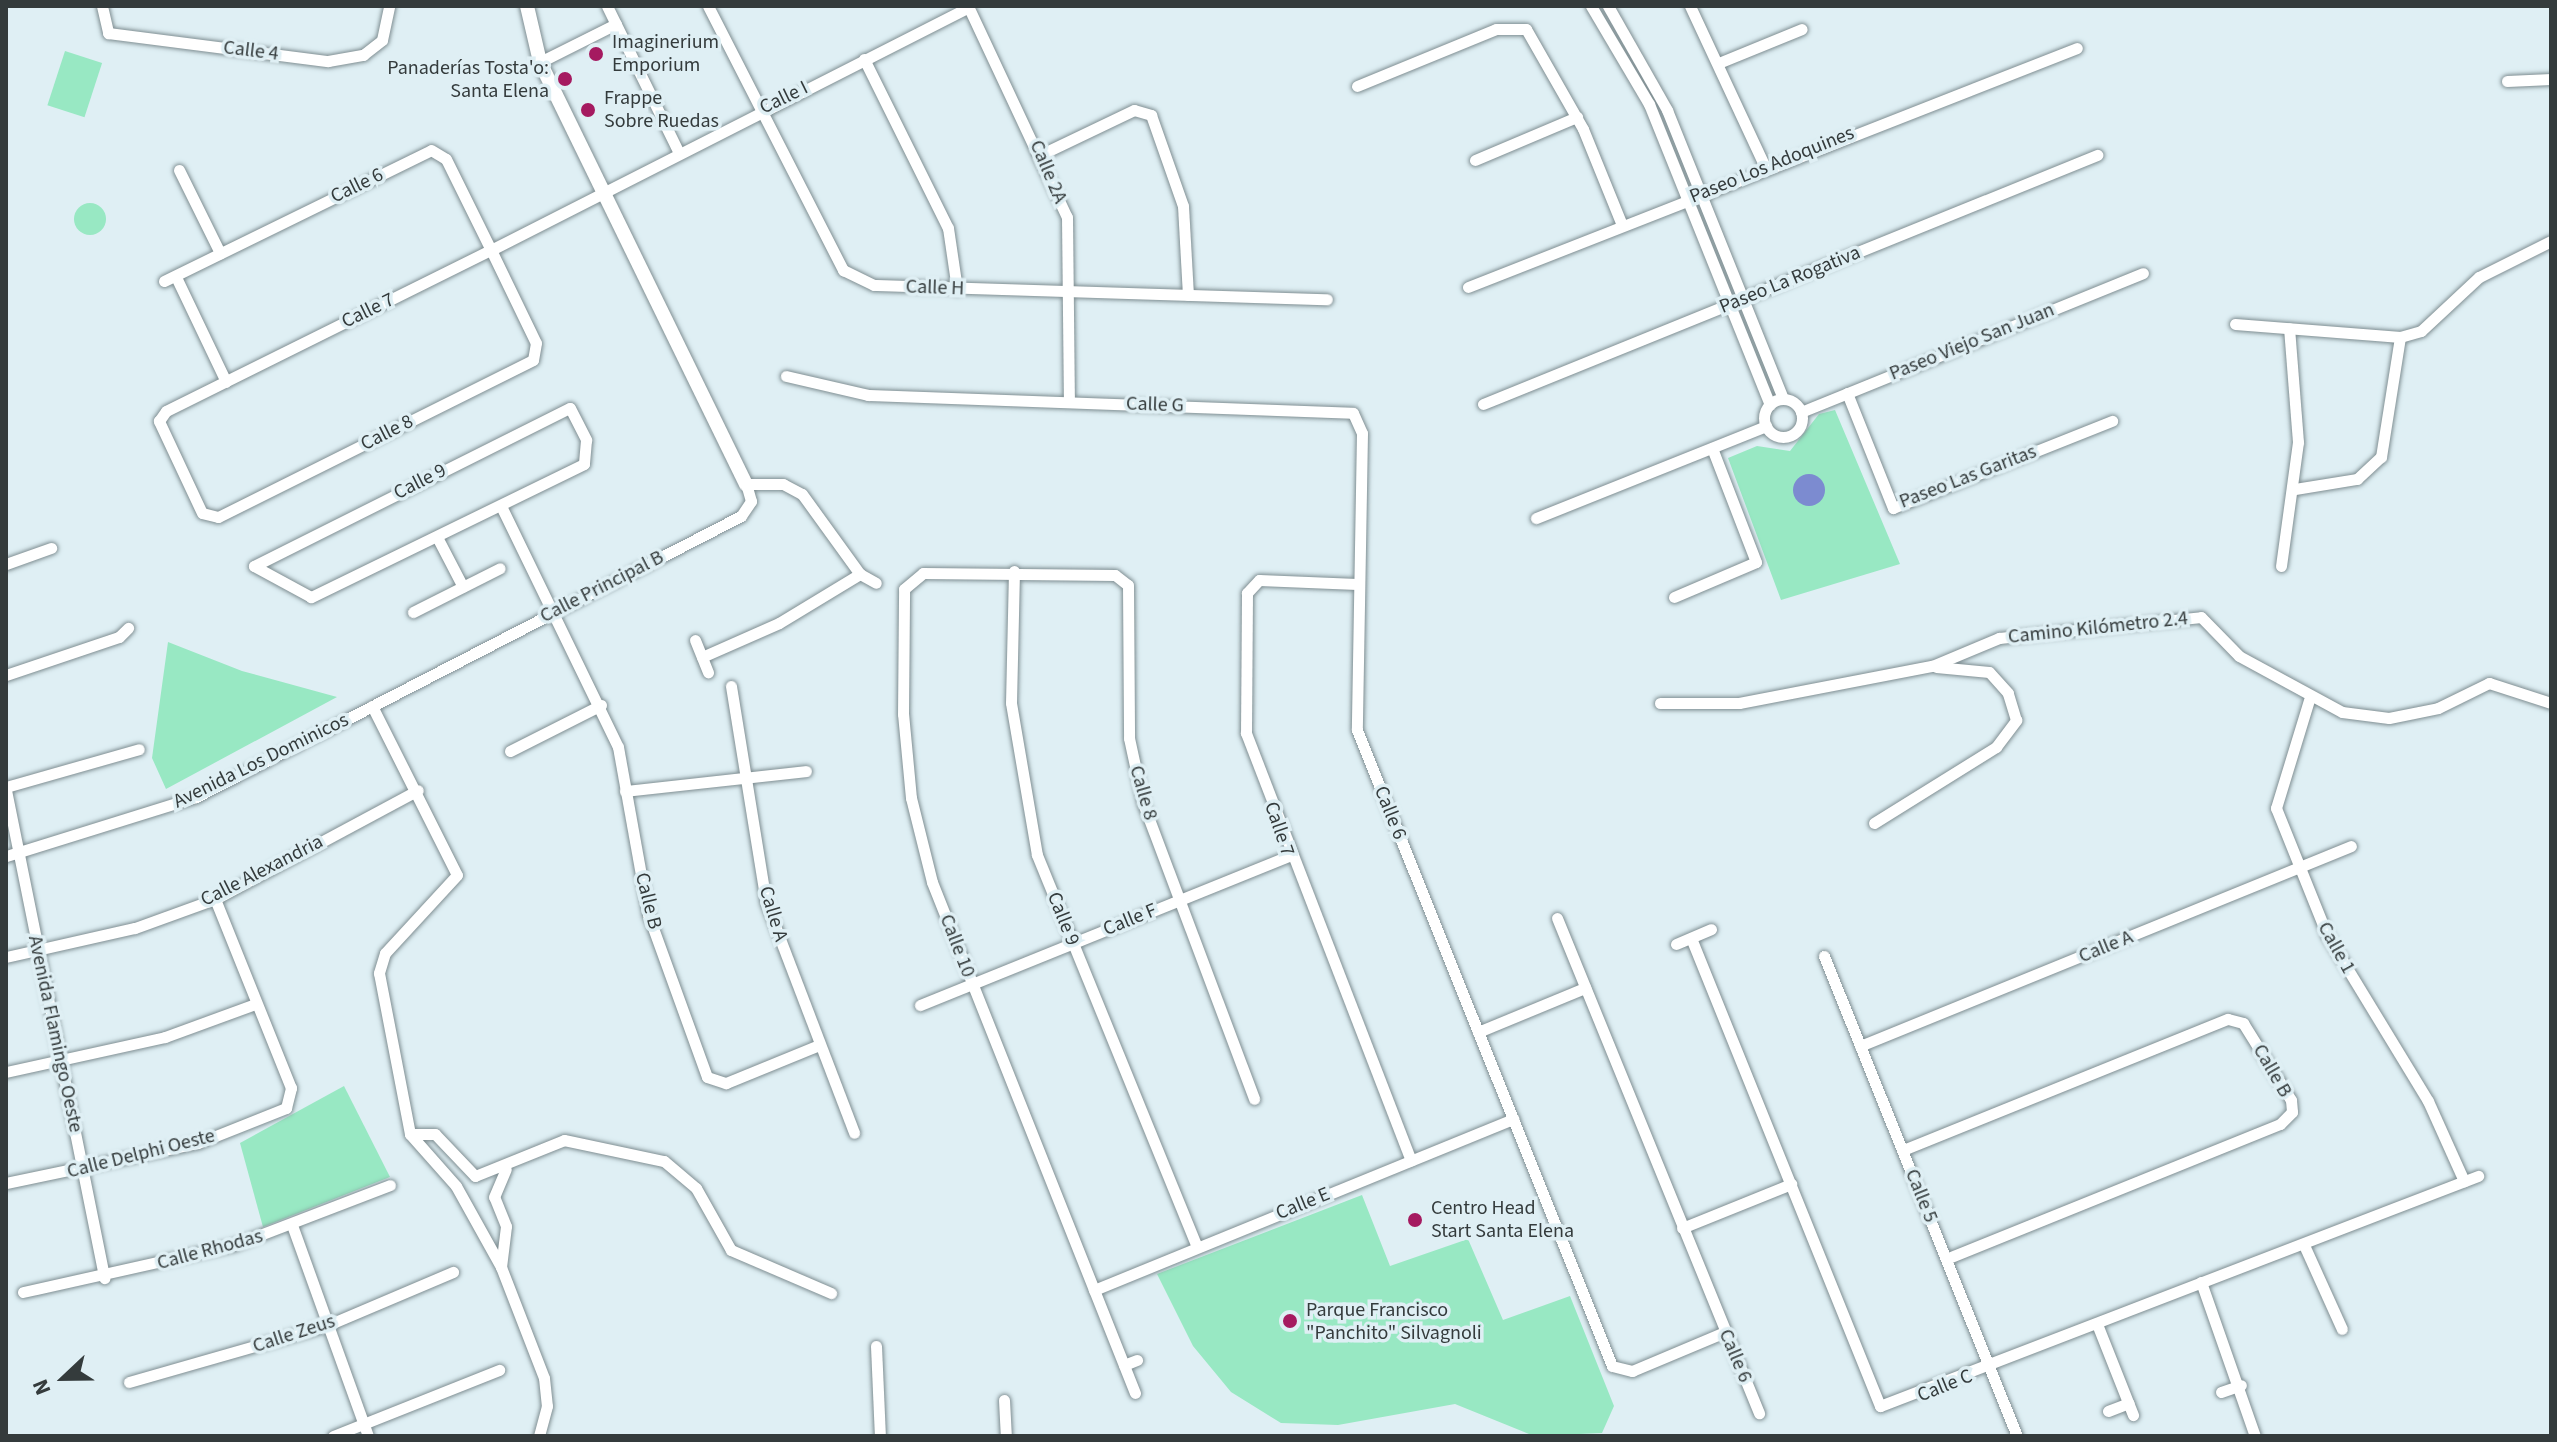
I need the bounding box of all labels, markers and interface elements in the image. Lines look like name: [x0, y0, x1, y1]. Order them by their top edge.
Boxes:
place label: Imaginerium Emporium: [612, 30, 719, 77]
street label: Calle 4: [222, 36, 280, 66]
marker: Imaginerium Emporium: [587, 45, 605, 63]
place label: Panaderías Tosta'o: Santa Elena: [387, 56, 549, 103]
marker: Panaderías Tosta'o: Santa Elena: [556, 70, 574, 88]
street label: Calle I: [756, 76, 812, 120]
place label: Frappe Sobre Ruedas: [604, 86, 719, 133]
marker: Frappe Sobre Ruedas: [579, 101, 597, 119]
street label: Paseo Los Adoquines: [1686, 121, 1858, 209]
street label: Calle 2A: [1024, 137, 1072, 207]
street label: Calle 6: [327, 163, 387, 209]
street label: Paseo La Rogativa: [1716, 241, 1864, 319]
street label: Calle H: [905, 275, 965, 301]
street label: Calle 7: [338, 288, 398, 334]
street label: Paseo Viejo San Juan: [1886, 298, 2058, 386]
street label: Calle G: [1126, 392, 1184, 418]
street label: Calle 8: [357, 410, 417, 456]
street label: Paseo Las Garitas: [1896, 440, 2040, 514]
street label: Calle 9: [390, 459, 450, 505]
street label: Calle Principal B: [536, 546, 668, 628]
street label: Camino Kilómetro 2.4: [2007, 607, 2189, 649]
street label: Avenida Los Dominicos: [169, 708, 353, 814]
street label: Calle 8: [1124, 763, 1162, 823]
street label: Calle 6: [1368, 783, 1412, 843]
street label: Calle 7: [1259, 799, 1299, 859]
street label: Calle Alexandria: [197, 830, 327, 912]
street label: Calle B: [629, 870, 667, 932]
street label: Calle A: [753, 883, 793, 945]
street label: Calle 9: [1041, 889, 1085, 949]
street label: Calle F: [1100, 898, 1160, 942]
street label: Calle 10: [934, 911, 980, 981]
street label: Calle 1: [2312, 918, 2360, 978]
street label: Calle A: [2075, 925, 2137, 969]
street label: Avenida Flamingo Oeste: [22, 933, 88, 1135]
street label: Calle B: [2247, 1040, 2297, 1102]
street label: Calle Delphi Oeste: [65, 1124, 217, 1184]
street label: Calle 5: [1899, 1166, 1943, 1226]
street label: Calle E: [1272, 1182, 1334, 1226]
place label: Centro Head Start Santa Elena: [1431, 1196, 1574, 1243]
marker: Centro Head Start Santa Elena: [1406, 1211, 1424, 1229]
street label: Calle Rhodas: [155, 1224, 265, 1276]
place label: Parque Francisco "Panchito" Silvagnoli: [1306, 1298, 1482, 1345]
street label: Calle Zeus: [250, 1309, 338, 1359]
marker: Parque Francisco "Panchito" Silvagnoli: [1281, 1312, 1299, 1330]
street label: Calle 6: [1713, 1326, 1757, 1386]
north arrow: [24, 1338, 104, 1418]
street label: Calle C: [1914, 1364, 1976, 1408]
text: N: [24, 1374, 59, 1400]

